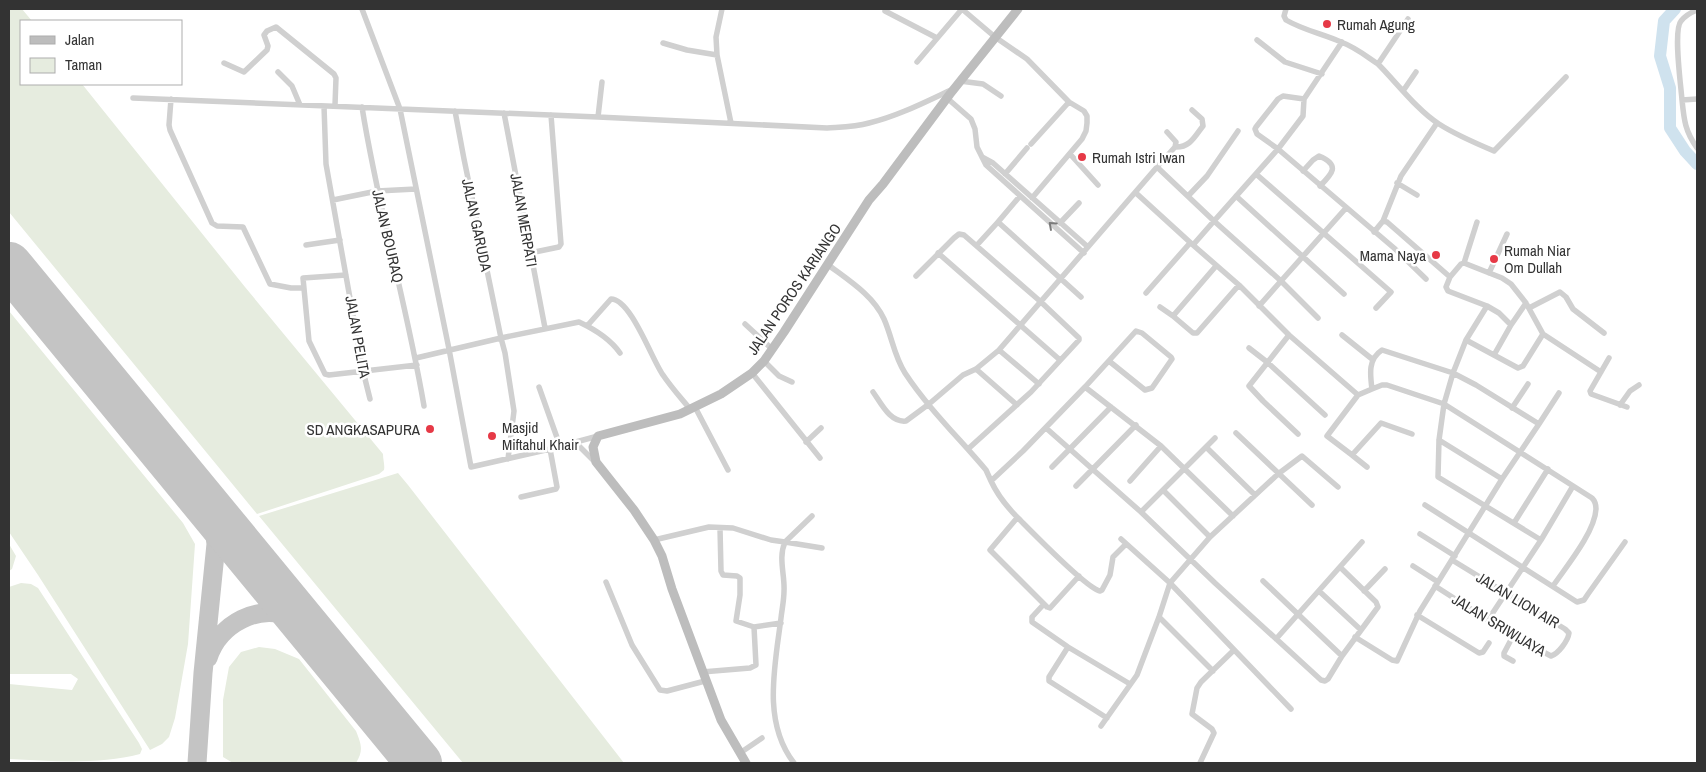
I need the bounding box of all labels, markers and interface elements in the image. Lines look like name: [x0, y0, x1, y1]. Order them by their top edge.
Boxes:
place label: Rumah Agung: [1337, 14, 1415, 35]
marker: Rumah Agung: [1321, 18, 1333, 30]
legend: [20, 20, 182, 85]
text: Jalan: [65, 29, 94, 50]
text: Taman: [65, 54, 102, 75]
place label: Rumah Istri Iwan: [1092, 147, 1185, 168]
marker: Rumah Istri Iwan: [1076, 151, 1088, 163]
street label: JALAN MERPATI: [505, 172, 543, 268]
street label: JALAN GARUDA: [457, 177, 497, 274]
street label: JALAN BOURAQ: [367, 187, 409, 285]
street label: JALAN POROS KARIANGO: [742, 219, 846, 359]
one-way arrow: [1048, 221, 1057, 230]
place label: Rumah Niar Om Dullah: [1504, 240, 1570, 278]
place label: Mama Naya: [1360, 245, 1426, 266]
marker: Mama Naya: [1430, 249, 1442, 261]
marker: Rumah Niar Om Dullah: [1488, 253, 1500, 265]
street label: JALAN PELITA: [340, 294, 376, 381]
place label: Masjid Miftahul Khair: [502, 417, 579, 455]
place label: SD ANGKASAPURA: [307, 419, 421, 440]
marker: SD ANGKASAPURA: [424, 423, 436, 435]
marker: Masjid Miftahul Khair: [486, 430, 498, 442]
street label: JALAN LION AIR: [1472, 567, 1564, 633]
street label: JALAN SRIWIJAYA: [1448, 589, 1551, 662]

